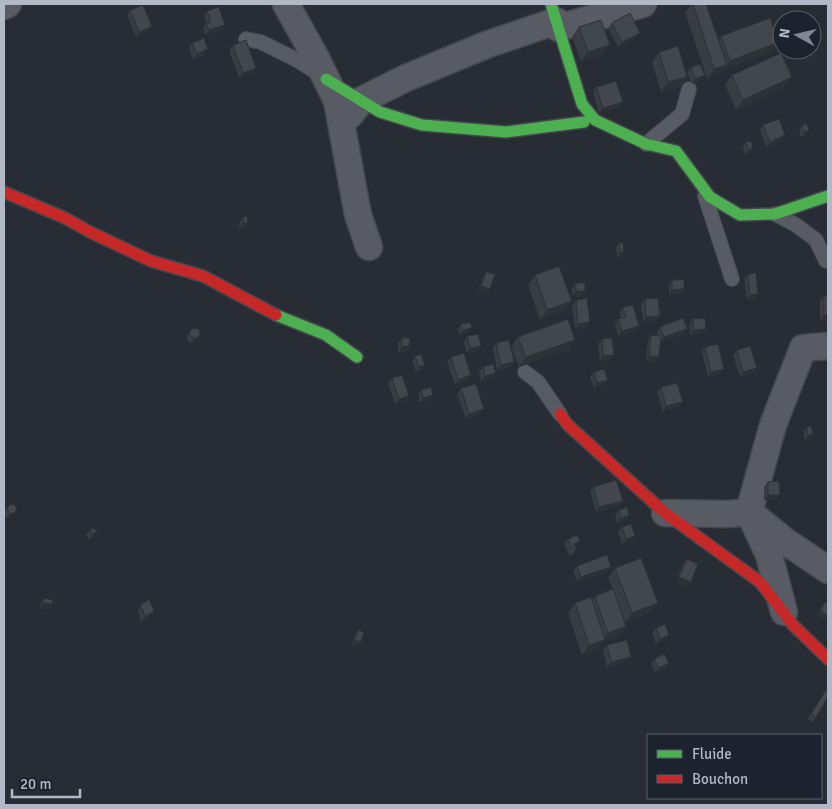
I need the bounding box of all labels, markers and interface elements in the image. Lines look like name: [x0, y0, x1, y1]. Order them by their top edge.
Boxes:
north arrow: [772, 10, 822, 60]
text: N: [776, 27, 794, 39]
legend: [647, 734, 822, 799]
text: Fluide: [692, 745, 732, 763]
scale bar: [12, 766, 80, 798]
text: Bouchon: [692, 770, 748, 788]
text: 20 m: [20, 775, 51, 793]

